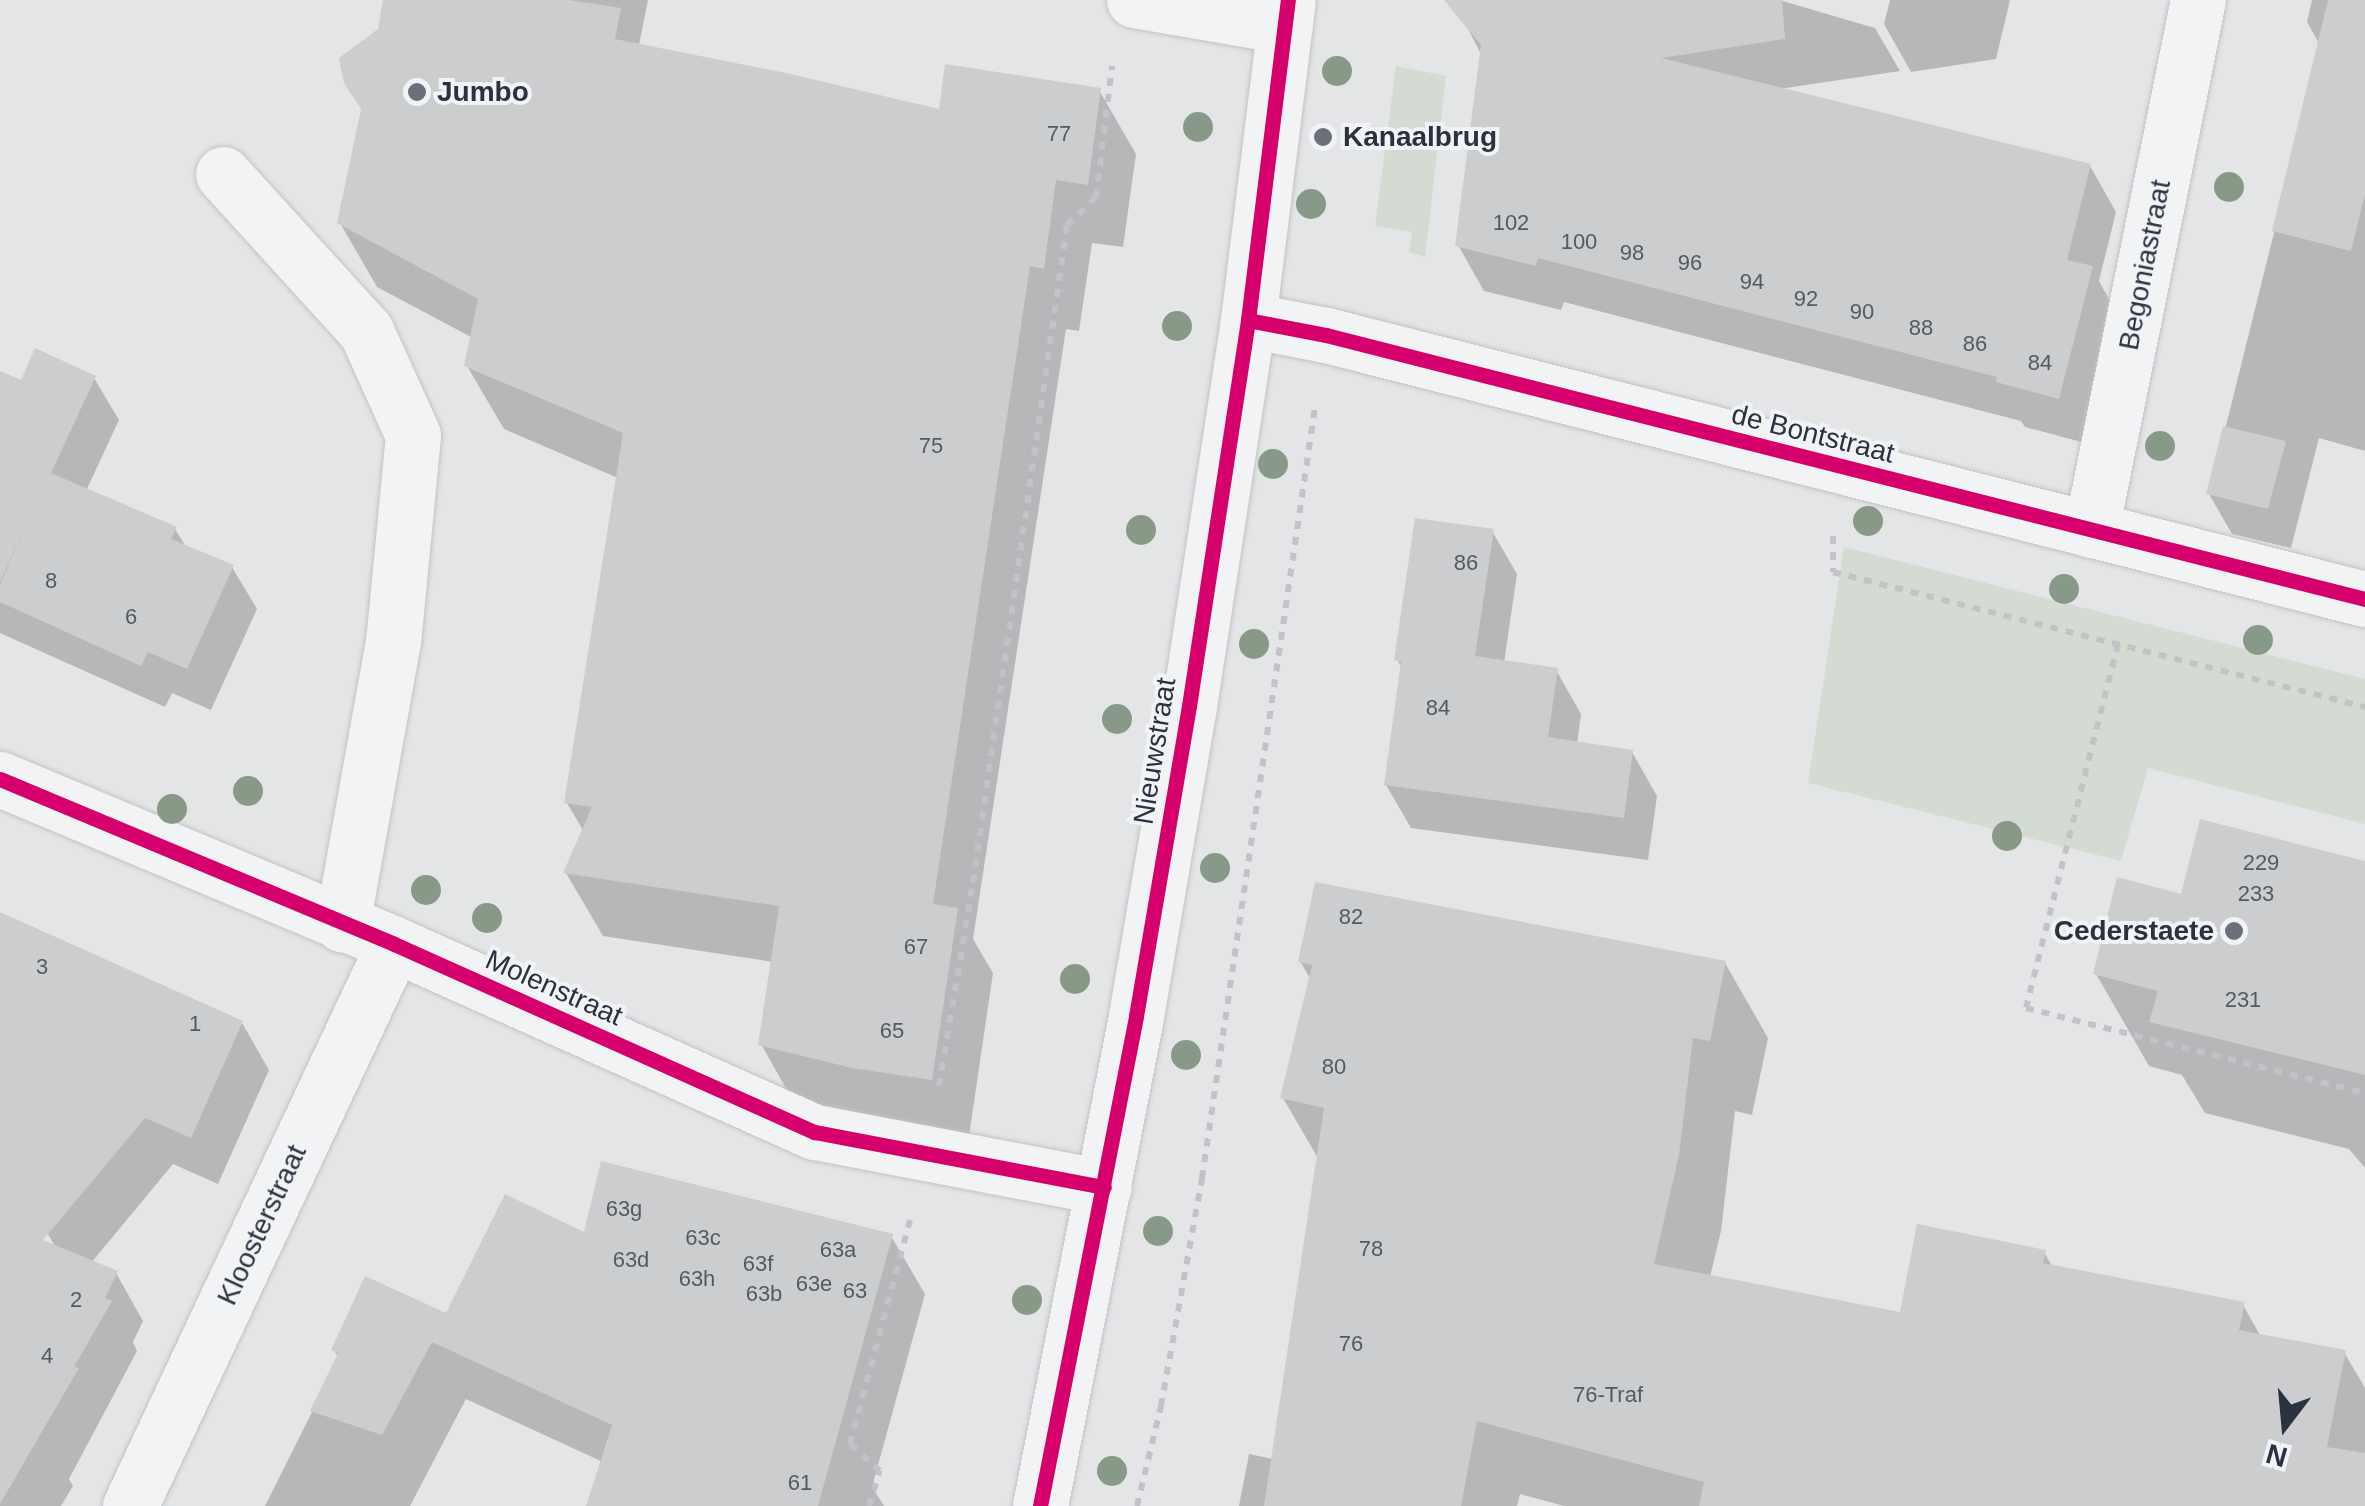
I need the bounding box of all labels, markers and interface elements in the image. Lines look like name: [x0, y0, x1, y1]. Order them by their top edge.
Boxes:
place label: Jumbo: [437, 75, 529, 109]
marker: Jumbo: [406, 81, 428, 103]
place label: Kanaalbrug: [1343, 120, 1497, 154]
house number: 77: [1047, 121, 1071, 147]
marker: Kanaalbrug: [1312, 126, 1334, 148]
street label: Begoniastraat: [2112, 177, 2178, 353]
house number: 102: [1493, 210, 1529, 236]
house number: 100: [1561, 229, 1597, 255]
house number: 98: [1620, 240, 1644, 266]
house number: 96: [1678, 250, 1702, 276]
house number: 94: [1740, 269, 1764, 295]
house number: 92: [1794, 286, 1818, 312]
house number: 90: [1850, 299, 1874, 325]
house number: 88: [1909, 315, 1933, 341]
house number: 86: [1963, 331, 1987, 357]
house number: 84: [2028, 350, 2052, 376]
street label: de Bontstraat: [1728, 398, 1898, 470]
house number: 75: [919, 433, 943, 459]
house number: 86: [1454, 550, 1478, 576]
house number: 8: [45, 568, 57, 594]
house number: 6: [125, 604, 137, 630]
street label: Nieuwstraat: [1127, 675, 1183, 827]
house number: 84: [1426, 695, 1450, 721]
house number: 229: [2243, 850, 2279, 876]
house number: 233: [2238, 881, 2274, 907]
house number: 82: [1339, 904, 1363, 930]
place label: Cederstaete: [2054, 914, 2214, 948]
marker: Cederstaete: [2223, 920, 2245, 942]
house number: 67: [904, 934, 928, 960]
street label: Molenstraat: [480, 943, 628, 1033]
house number: 3: [36, 954, 48, 980]
house number: 231: [2225, 987, 2261, 1013]
house number: 1: [189, 1011, 201, 1037]
house number: 65: [880, 1018, 904, 1044]
house number: 80: [1322, 1054, 1346, 1080]
street label: Kloosterstraat: [210, 1140, 314, 1310]
house number: 63g: [606, 1196, 642, 1222]
house number: 63c: [685, 1225, 721, 1251]
house number: 78: [1359, 1236, 1383, 1262]
house number: 63a: [820, 1237, 856, 1263]
house number: 63d: [613, 1247, 649, 1273]
house number: 63f: [743, 1251, 773, 1277]
house number: 63h: [679, 1266, 715, 1292]
house number: 63e: [796, 1271, 832, 1297]
house number: 63: [843, 1278, 867, 1304]
house number: 63b: [746, 1281, 782, 1307]
house number: 2: [70, 1287, 82, 1313]
house number: 76: [1339, 1331, 1363, 1357]
house number: 4: [41, 1343, 53, 1369]
north arrow: [2235, 1376, 2335, 1476]
house number: 76-Traf: [1573, 1382, 1643, 1408]
text: N: [2263, 1438, 2291, 1473]
house number: 61: [788, 1470, 812, 1496]

